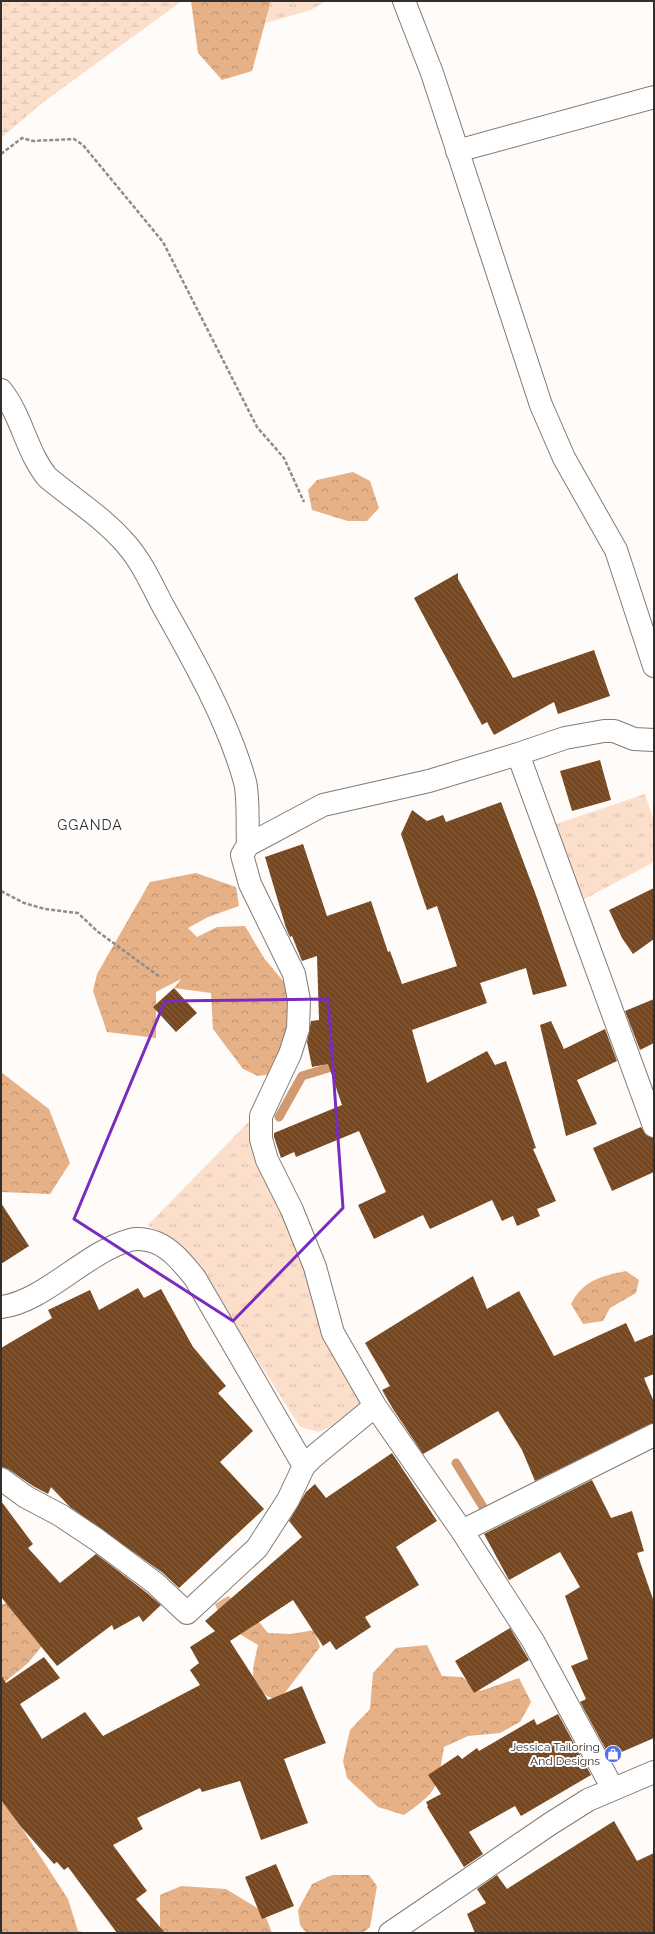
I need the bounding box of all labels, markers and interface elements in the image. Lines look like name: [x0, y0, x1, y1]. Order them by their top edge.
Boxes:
district label: GGANDA: [57, 817, 123, 833]
place label: Jessica Tailoring And Designs: [510, 1740, 600, 1768]
shop icon: Jessica Tailoring And Designs: [603, 1744, 623, 1764]

